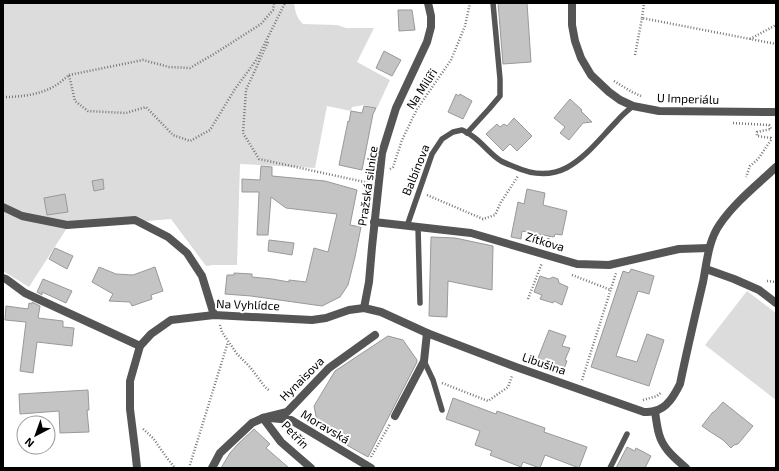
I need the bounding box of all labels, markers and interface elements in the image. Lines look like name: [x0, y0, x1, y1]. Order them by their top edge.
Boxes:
street label: Na Milíři: [403, 66, 439, 111]
street label: U Imperiálu: [657, 90, 720, 106]
street label: Balbínova: [398, 142, 432, 197]
street label: Pražská silnice: [354, 145, 380, 227]
street label: Zítkova: [524, 229, 566, 254]
street label: Na Vyhlídce: [216, 296, 280, 312]
street label: Libušina: [521, 349, 568, 377]
street label: Hynaisova: [276, 353, 326, 403]
street label: Moravská: [299, 406, 352, 446]
north arrow: [16, 415, 56, 455]
street label: Petřín: [279, 418, 312, 451]
text: N: [22, 435, 36, 450]

